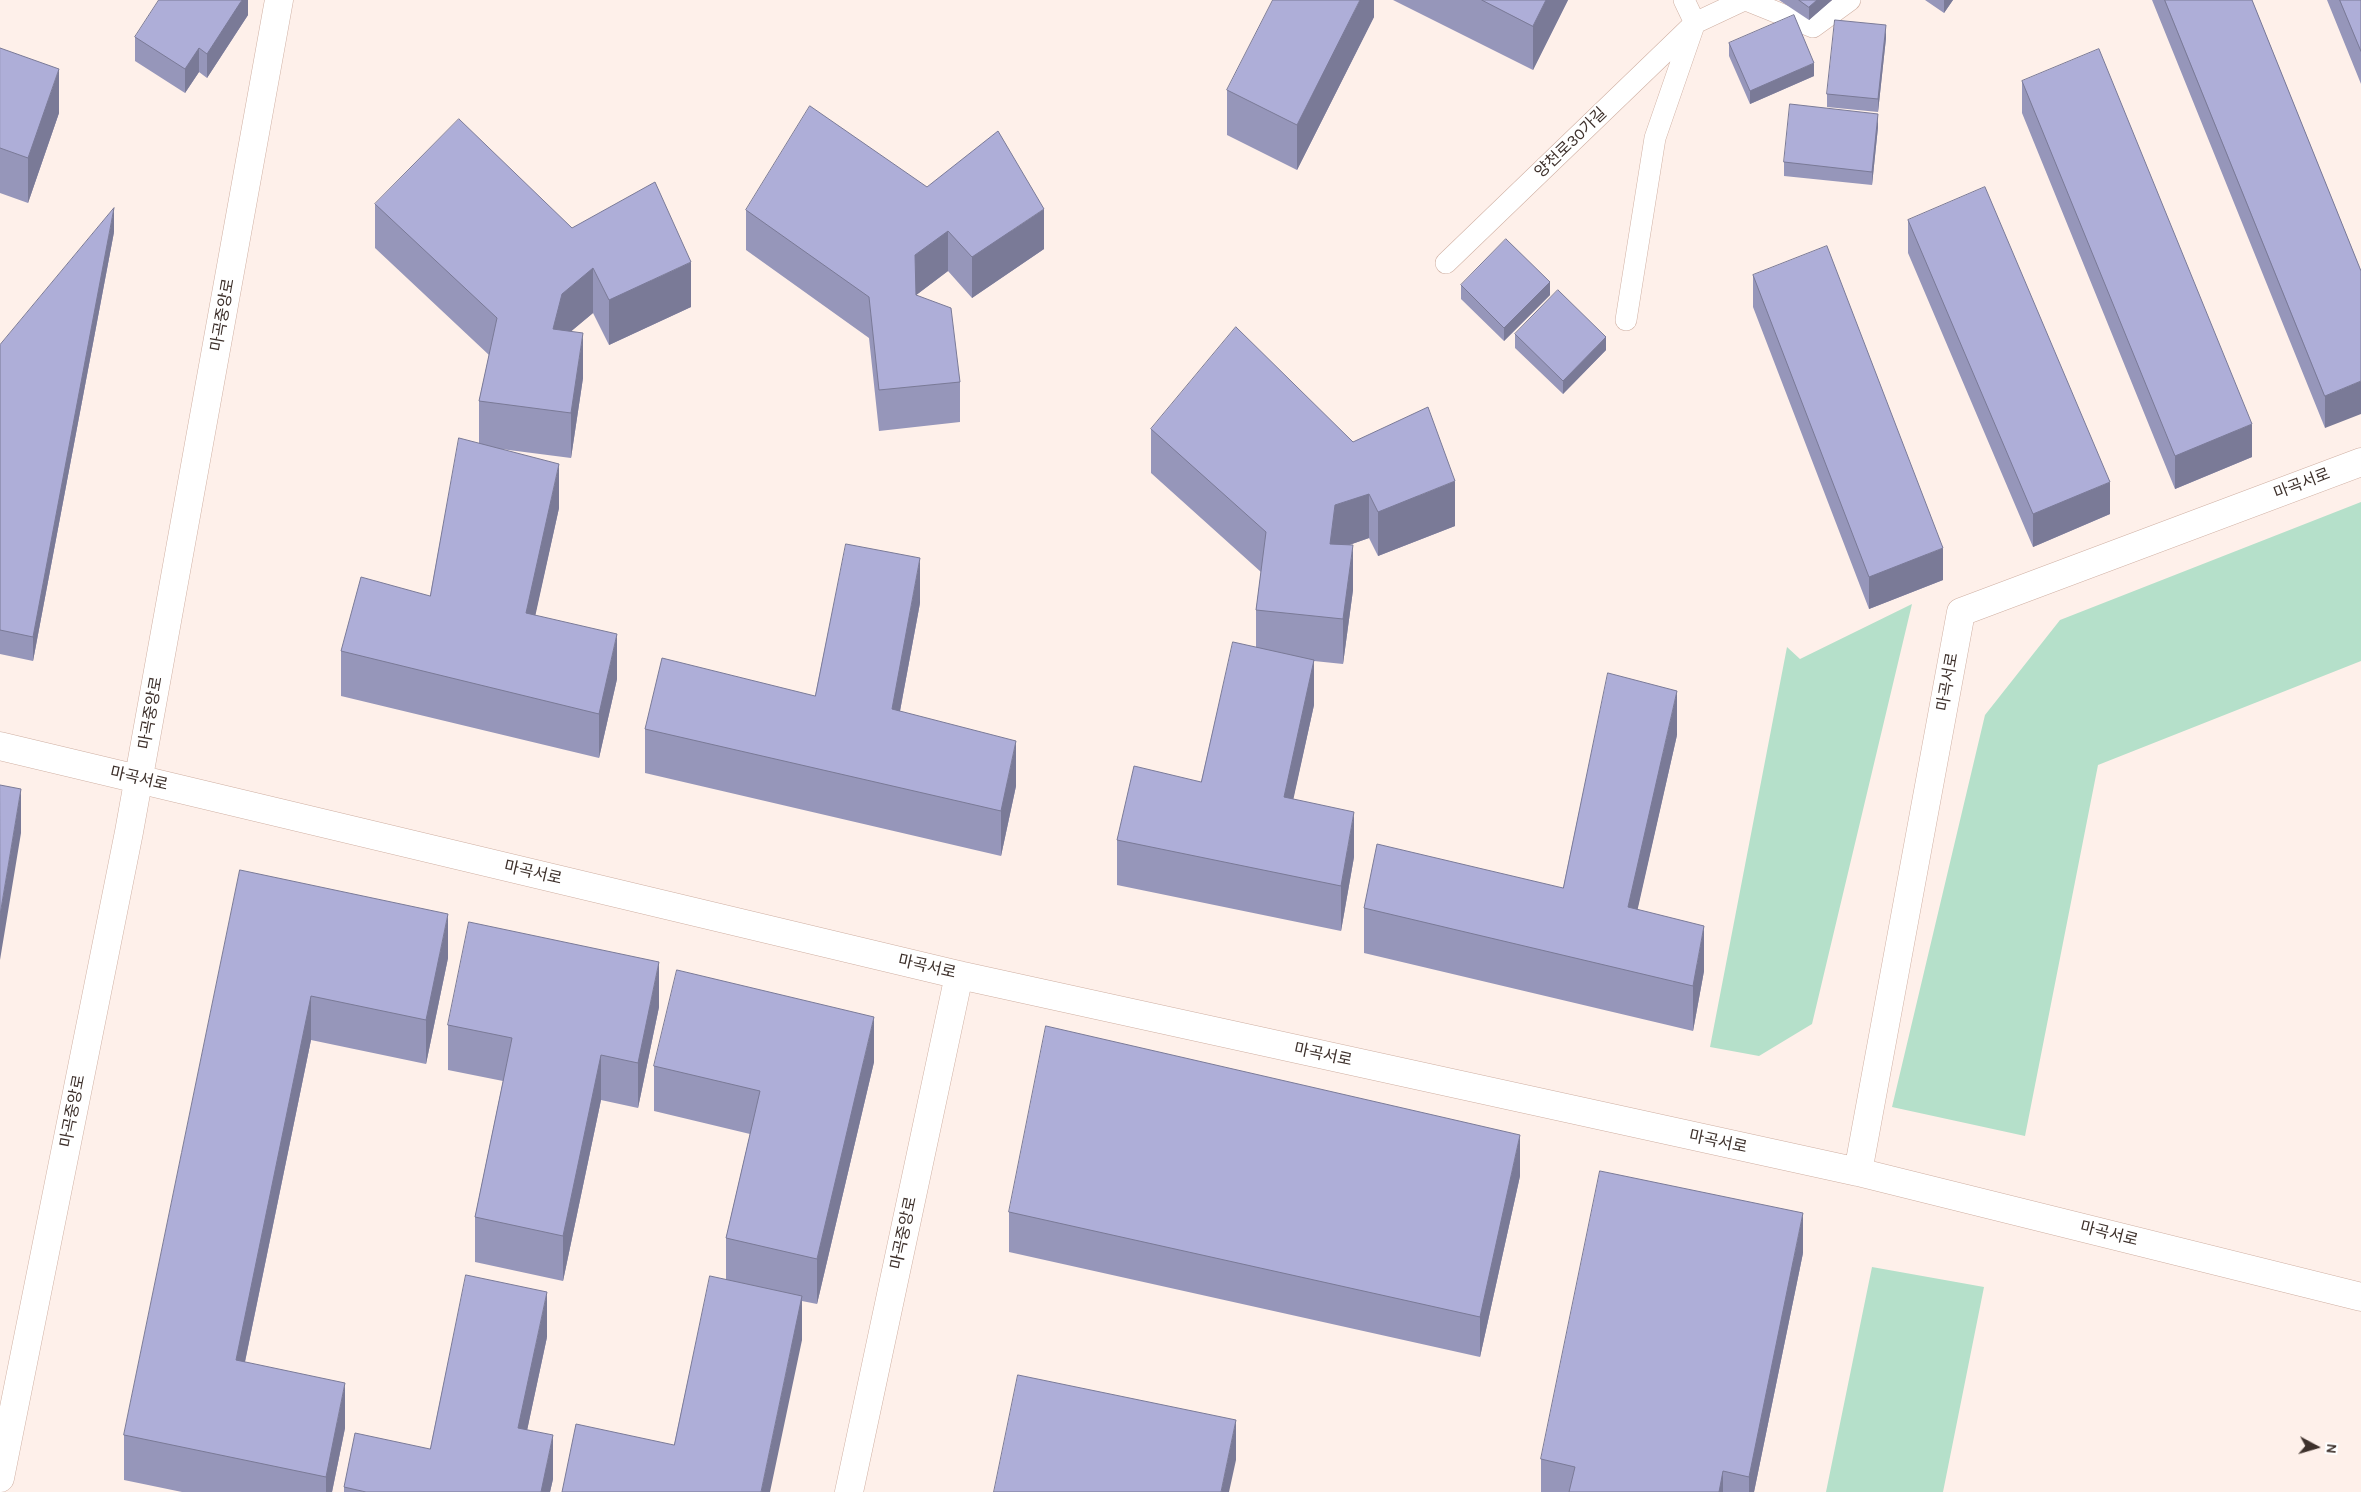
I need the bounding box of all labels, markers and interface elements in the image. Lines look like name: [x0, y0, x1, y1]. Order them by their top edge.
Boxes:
street label: 양천로30가길: [1531, 104, 1611, 182]
street label: 마곡중앙로: [207, 277, 239, 353]
street label: 마곡서로: [2271, 464, 2333, 504]
street label: 마곡서로: [1933, 651, 1963, 713]
street label: 마곡중앙로: [135, 675, 167, 751]
street label: 마곡서로: [108, 763, 170, 795]
street label: 마곡서로: [502, 857, 564, 889]
street label: 마곡서로: [896, 951, 958, 983]
street label: 마곡서로: [1292, 1039, 1354, 1071]
street label: 마곡중앙로: [57, 1073, 89, 1149]
street label: 마곡서로: [1687, 1126, 1749, 1158]
street label: 마곡중앙로: [887, 1195, 921, 1271]
street label: 마곡서로: [2078, 1218, 2140, 1250]
north arrow: [2291, 1422, 2341, 1472]
text: N: [2322, 1443, 2340, 1454]

